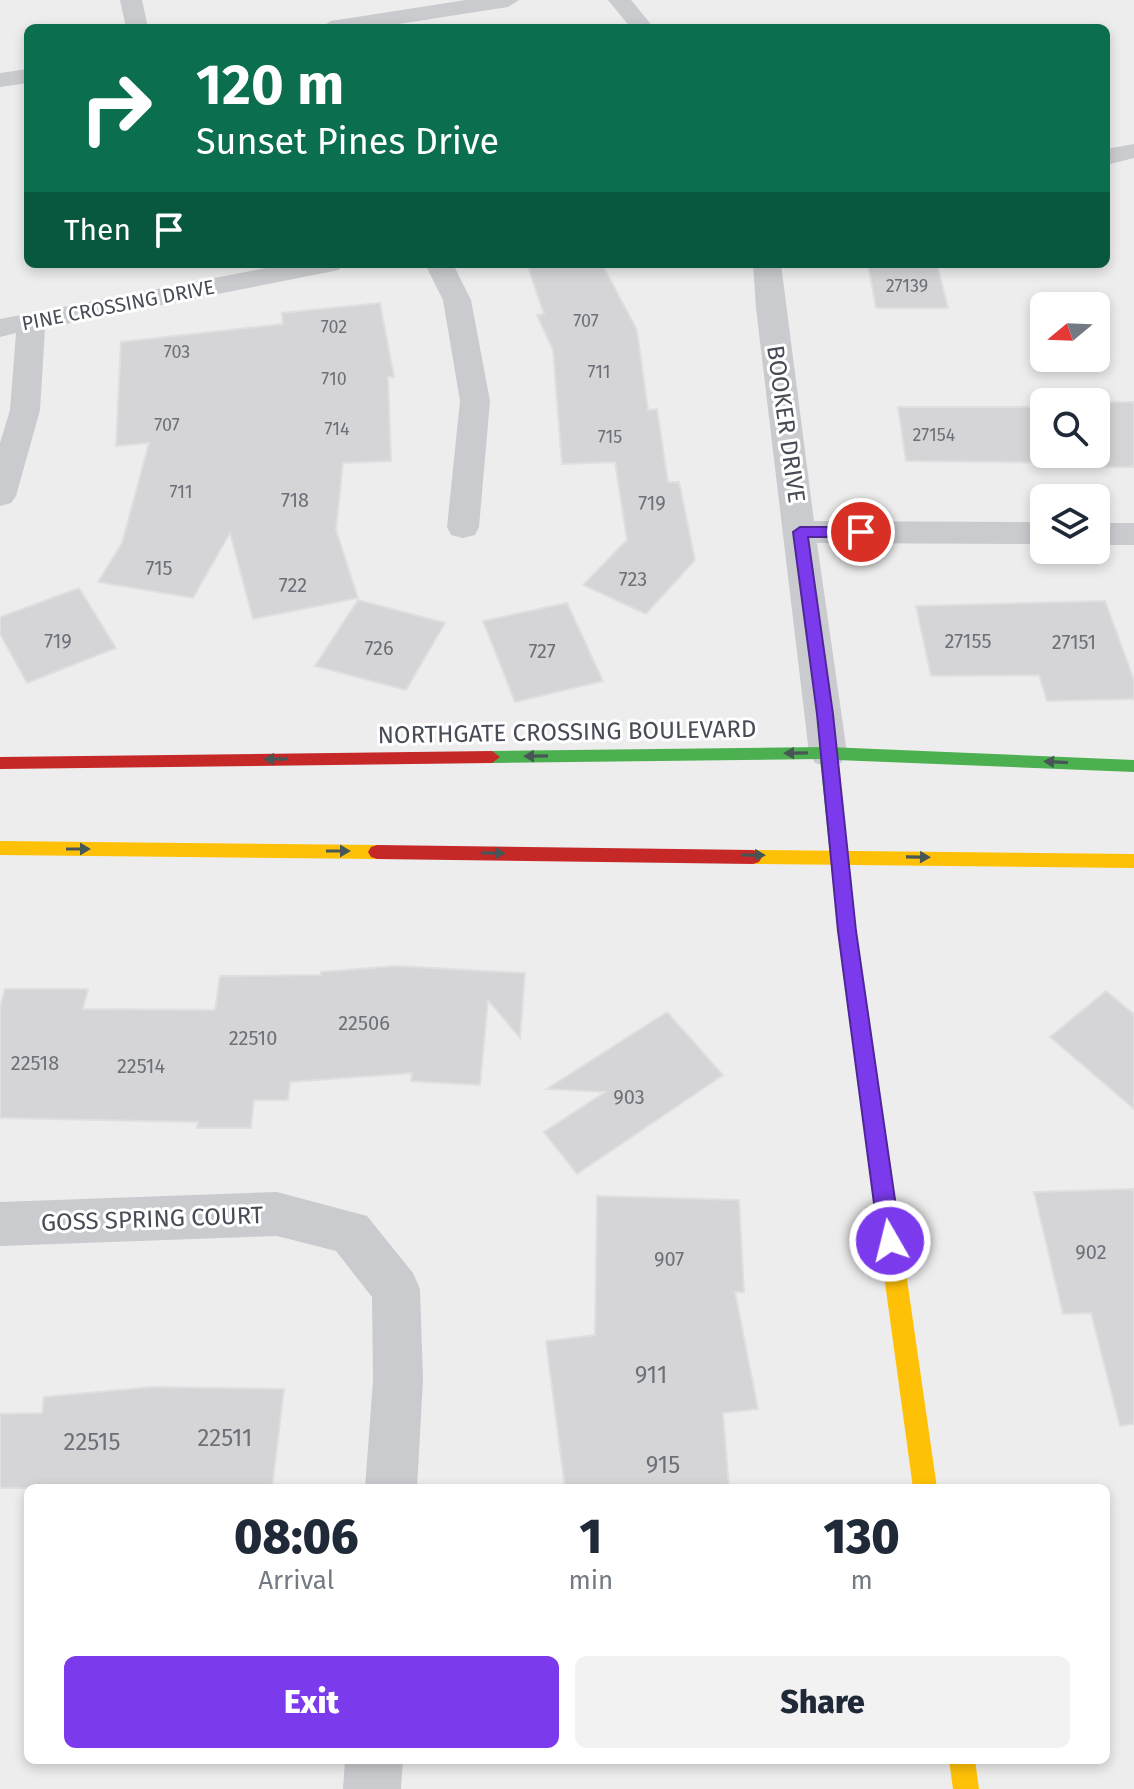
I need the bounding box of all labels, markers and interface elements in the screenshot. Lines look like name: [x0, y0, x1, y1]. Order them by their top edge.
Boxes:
text: 120 m: [196, 52, 344, 119]
icon: right: [64, 56, 168, 160]
text: Sunset Pines Drive: [196, 120, 499, 164]
icon: arrive: [147, 208, 191, 252]
text: Then: [64, 212, 131, 248]
street label: PINE CROSSING DRIVE: [20, 275, 216, 335]
house number: 27139: [886, 275, 928, 297]
north arrow: [1030, 292, 1110, 372]
map controls: [1030, 292, 1110, 564]
house number: 707: [573, 310, 599, 332]
house number: 702: [321, 316, 347, 338]
house number: 703: [164, 341, 190, 363]
street label: BOOKER DRIVE: [761, 343, 811, 505]
house number: 711: [587, 361, 611, 383]
house number: 710: [321, 368, 347, 390]
button: search: [1030, 388, 1110, 468]
house number: 707: [154, 414, 180, 436]
house number: 714: [324, 418, 350, 440]
house number: 27154: [913, 424, 956, 446]
house number: 715: [598, 426, 622, 448]
house number: 711: [169, 481, 193, 503]
button: layers: [1030, 484, 1110, 564]
house number: 718: [281, 488, 309, 512]
house number: 719: [638, 491, 666, 515]
pin: [827, 498, 895, 566]
icon: arrive: [839, 510, 883, 554]
house number: 715: [145, 556, 173, 580]
house number: 723: [619, 567, 647, 591]
house number: 722: [279, 573, 307, 597]
house number: 719: [44, 629, 72, 653]
house number: 27155: [945, 629, 991, 653]
house number: 27151: [1052, 630, 1096, 654]
house number: 726: [364, 636, 394, 660]
house number: 727: [528, 639, 556, 663]
street label: NORTHGATE CROSSING BOULEVARD: [377, 715, 757, 749]
one-way arrow: [783, 747, 808, 759]
one-way arrow: [523, 750, 548, 762]
one-way arrow: [263, 753, 288, 765]
one-way arrow: [1043, 756, 1068, 769]
one-way arrow: [66, 843, 91, 855]
one-way arrow: [326, 845, 351, 857]
one-way arrow: [481, 846, 506, 859]
one-way arrow: [741, 849, 766, 861]
one-way arrow: [906, 851, 931, 864]
house number: 22506: [338, 1011, 390, 1035]
house number: 22510: [229, 1026, 277, 1050]
house number: 22518: [11, 1051, 59, 1075]
house number: 22514: [117, 1054, 165, 1078]
house number: 903: [613, 1085, 645, 1109]
position arrow: [848, 1199, 932, 1283]
street label: GOSS SPRING COURT: [40, 1201, 264, 1237]
house number: 902: [1075, 1240, 1107, 1264]
house number: 907: [654, 1247, 684, 1271]
house number: 911: [635, 1361, 667, 1389]
house number: 22511: [197, 1424, 253, 1452]
house number: 22515: [64, 1428, 120, 1456]
house number: 915: [646, 1451, 680, 1479]
text: 08:06: [234, 1508, 358, 1566]
text: 1: [580, 1508, 602, 1566]
text: 130: [823, 1508, 900, 1566]
text: Arrival: [258, 1565, 334, 1596]
text: min: [569, 1565, 613, 1596]
text: m: [851, 1565, 873, 1596]
button: Exit: [64, 1656, 559, 1748]
button: Share: [575, 1656, 1070, 1748]

